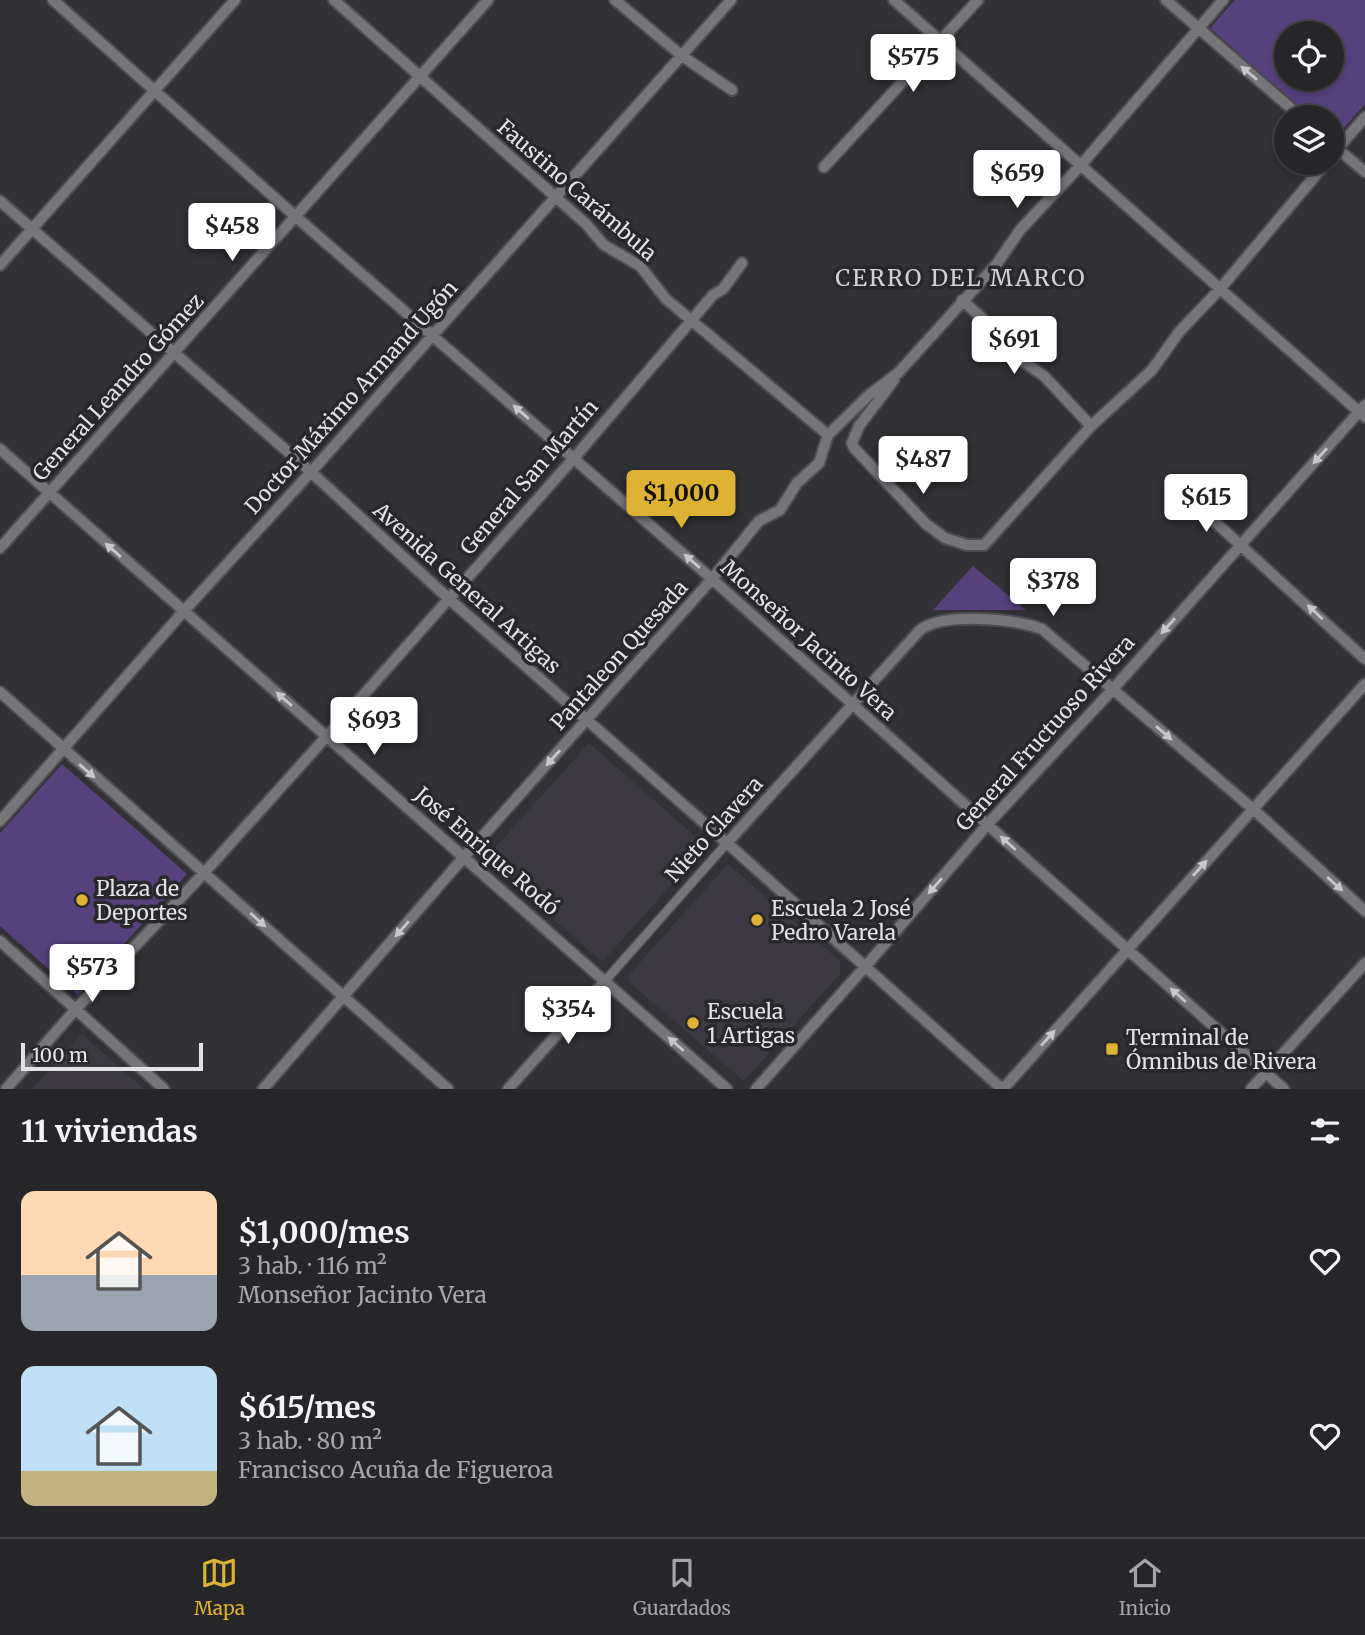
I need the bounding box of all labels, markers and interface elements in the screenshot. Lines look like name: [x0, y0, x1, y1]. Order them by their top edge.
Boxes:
map controls: [1274, 21, 1344, 175]
button: locate: [1274, 21, 1344, 91]
pin: $575: [872, 34, 954, 94]
text: $575: [887, 42, 939, 71]
one-way arrow: [1240, 65, 1258, 81]
button: layers: [1274, 105, 1344, 175]
street label: Faustino Carámbula: [492, 113, 662, 267]
pin: $659: [976, 150, 1058, 210]
text: $659: [989, 158, 1045, 187]
pin: $458: [191, 204, 273, 263]
text: $458: [204, 211, 260, 240]
district label: CERRO DEL MARCO: [835, 263, 1087, 292]
street label: Doctor Máximo Armand Ugón: [239, 274, 463, 519]
street label: General Leandro Gómez: [27, 288, 209, 486]
pin: $691: [973, 316, 1055, 376]
text: $691: [988, 324, 1040, 353]
street label: General San Martín: [454, 394, 604, 560]
one-way arrow: [513, 404, 530, 420]
pin: $487: [882, 436, 964, 496]
text: $487: [895, 444, 951, 473]
one-way arrow: [1312, 447, 1328, 464]
pin: $1,000: [624, 470, 738, 530]
pin: $615: [1165, 475, 1247, 534]
text: $1,000: [642, 478, 720, 507]
text: $615: [1180, 482, 1232, 511]
street label: Avenida General Artigas: [367, 496, 566, 679]
one-way arrow: [104, 542, 122, 558]
one-way arrow: [683, 553, 701, 569]
street label: Monseñor Jacinto Vera: [716, 554, 902, 726]
pin: $378: [1012, 558, 1094, 618]
text: $378: [1026, 566, 1080, 595]
street label: Pantaleon Quesada: [545, 574, 693, 736]
one-way arrow: [1307, 605, 1324, 621]
one-way arrow: [1160, 617, 1176, 635]
street label: General Fructuoso Rivera: [950, 629, 1140, 837]
one-way arrow: [276, 692, 293, 707]
pin: $693: [333, 698, 415, 757]
text: $693: [347, 705, 401, 734]
one-way arrow: [1156, 725, 1173, 740]
one-way arrow: [545, 749, 561, 767]
one-way arrow: [78, 763, 96, 779]
street label: Nieto Clavera: [659, 770, 769, 888]
street label: José Enrique Rodó: [408, 780, 565, 921]
one-way arrow: [1000, 836, 1017, 852]
one-way arrow: [1191, 860, 1207, 877]
place label: Plaza de Deportes: [96, 875, 187, 926]
one-way arrow: [1326, 876, 1344, 892]
one-way arrow: [928, 878, 943, 895]
marker: Plaza de Deportes: [74, 892, 90, 908]
place label: Escuela 2 José Pedro Varela: [771, 895, 911, 946]
one-way arrow: [250, 912, 267, 928]
marker: Escuela 2 José Pedro Varela: [749, 912, 765, 928]
one-way arrow: [395, 920, 410, 937]
pin: $573: [51, 944, 133, 1004]
text: $573: [66, 952, 118, 981]
pin: $354: [527, 986, 609, 1046]
one-way arrow: [1169, 987, 1187, 1003]
text: $354: [541, 994, 595, 1023]
place label: Escuela 1 Artigas: [707, 998, 795, 1049]
marker: Escuela 1 Artigas: [685, 1015, 701, 1031]
place label: Terminal de Ómnibus de Rivera: [1126, 1024, 1317, 1075]
one-way arrow: [1040, 1029, 1056, 1047]
one-way arrow: [668, 1036, 685, 1052]
scale bar: [21, 1040, 203, 1072]
marker: Terminal de Ómnibus de Rivera: [1104, 1041, 1120, 1057]
text: 100 m: [32, 1043, 88, 1067]
text: 11 viviendas: [21, 1112, 198, 1150]
icon: filters: [1306, 1112, 1344, 1150]
text: $1,000/mes: [238, 1213, 410, 1251]
icon: home: [77, 1219, 161, 1303]
icon: heart: [1306, 1242, 1344, 1280]
text: 3 hab. · 116 m²: [238, 1251, 387, 1280]
text: Monseñor Jacinto Vera: [238, 1280, 487, 1309]
text: $615/mes: [238, 1388, 376, 1426]
icon: home: [77, 1394, 161, 1478]
icon: heart: [1306, 1417, 1344, 1455]
text: 3 hab. · 80 m²: [238, 1426, 382, 1455]
text: Francisco Acuña de Figueroa: [238, 1455, 553, 1484]
tab: Mapa: [194, 1554, 245, 1620]
tab: Guardados: [633, 1554, 731, 1620]
tab: Inicio: [1119, 1554, 1171, 1620]

